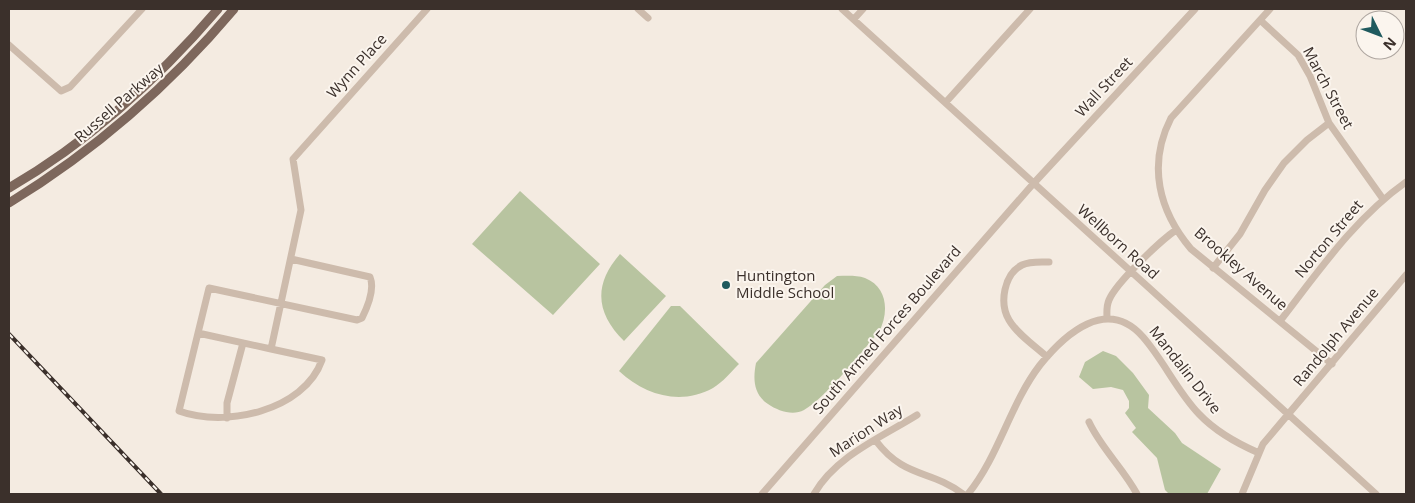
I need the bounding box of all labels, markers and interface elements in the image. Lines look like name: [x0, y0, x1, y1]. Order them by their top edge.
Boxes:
north arrow: [1355, 10, 1405, 60]
street label: Wynn Place: [322, 29, 391, 102]
text: N: [1379, 33, 1401, 55]
street label: March Street: [1299, 43, 1359, 132]
street label: Wall Street: [1070, 52, 1136, 121]
street label: Russell Parkway: [70, 58, 167, 146]
street label: Norton Street: [1290, 195, 1367, 281]
street label: Wellborn Road: [1074, 199, 1164, 283]
street label: Brookley Avenue: [1191, 222, 1293, 314]
street label: South Armed Forces Boulevard: [808, 241, 965, 418]
place label: Huntington Middle School: [736, 265, 834, 302]
marker: Huntington Middle School: [720, 279, 732, 291]
street label: Randolph Avenue: [1288, 283, 1383, 390]
street label: Mandalin Drive: [1145, 321, 1226, 417]
street label: Marion Way: [825, 399, 906, 461]

